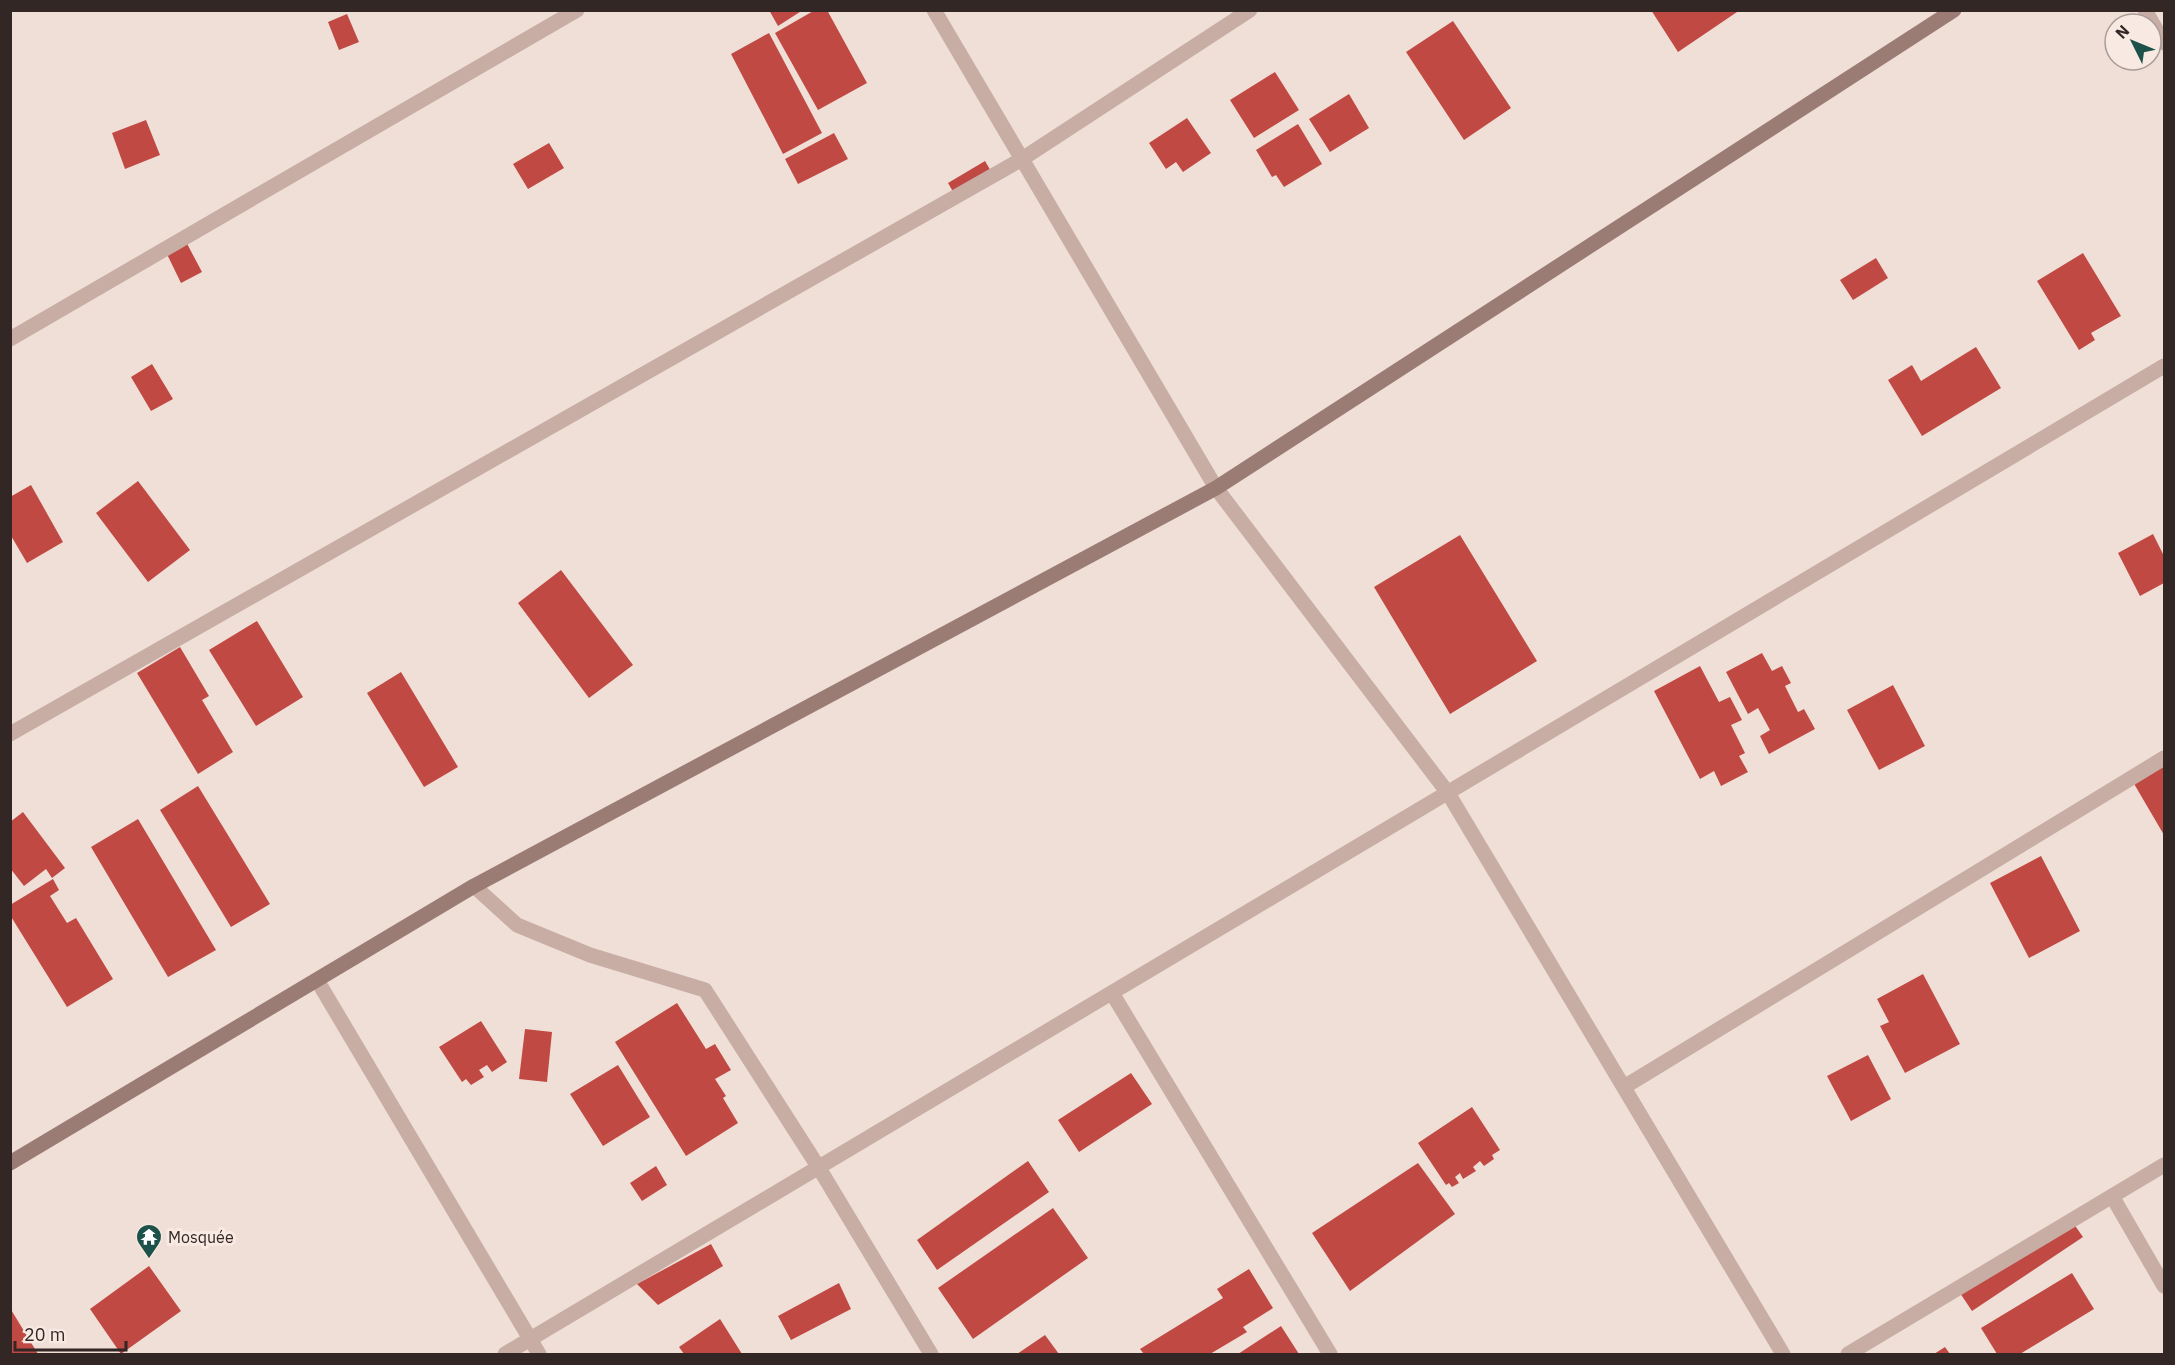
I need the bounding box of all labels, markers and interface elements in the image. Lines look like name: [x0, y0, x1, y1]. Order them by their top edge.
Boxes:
north arrow: [2103, 12, 2163, 72]
text: N: [2111, 21, 2133, 43]
temple icon: Mosquée: [134, 1222, 164, 1260]
place label: Mosquée: [168, 1227, 234, 1247]
scale bar: [15, 1314, 126, 1352]
text: 20 m: [24, 1323, 66, 1346]

